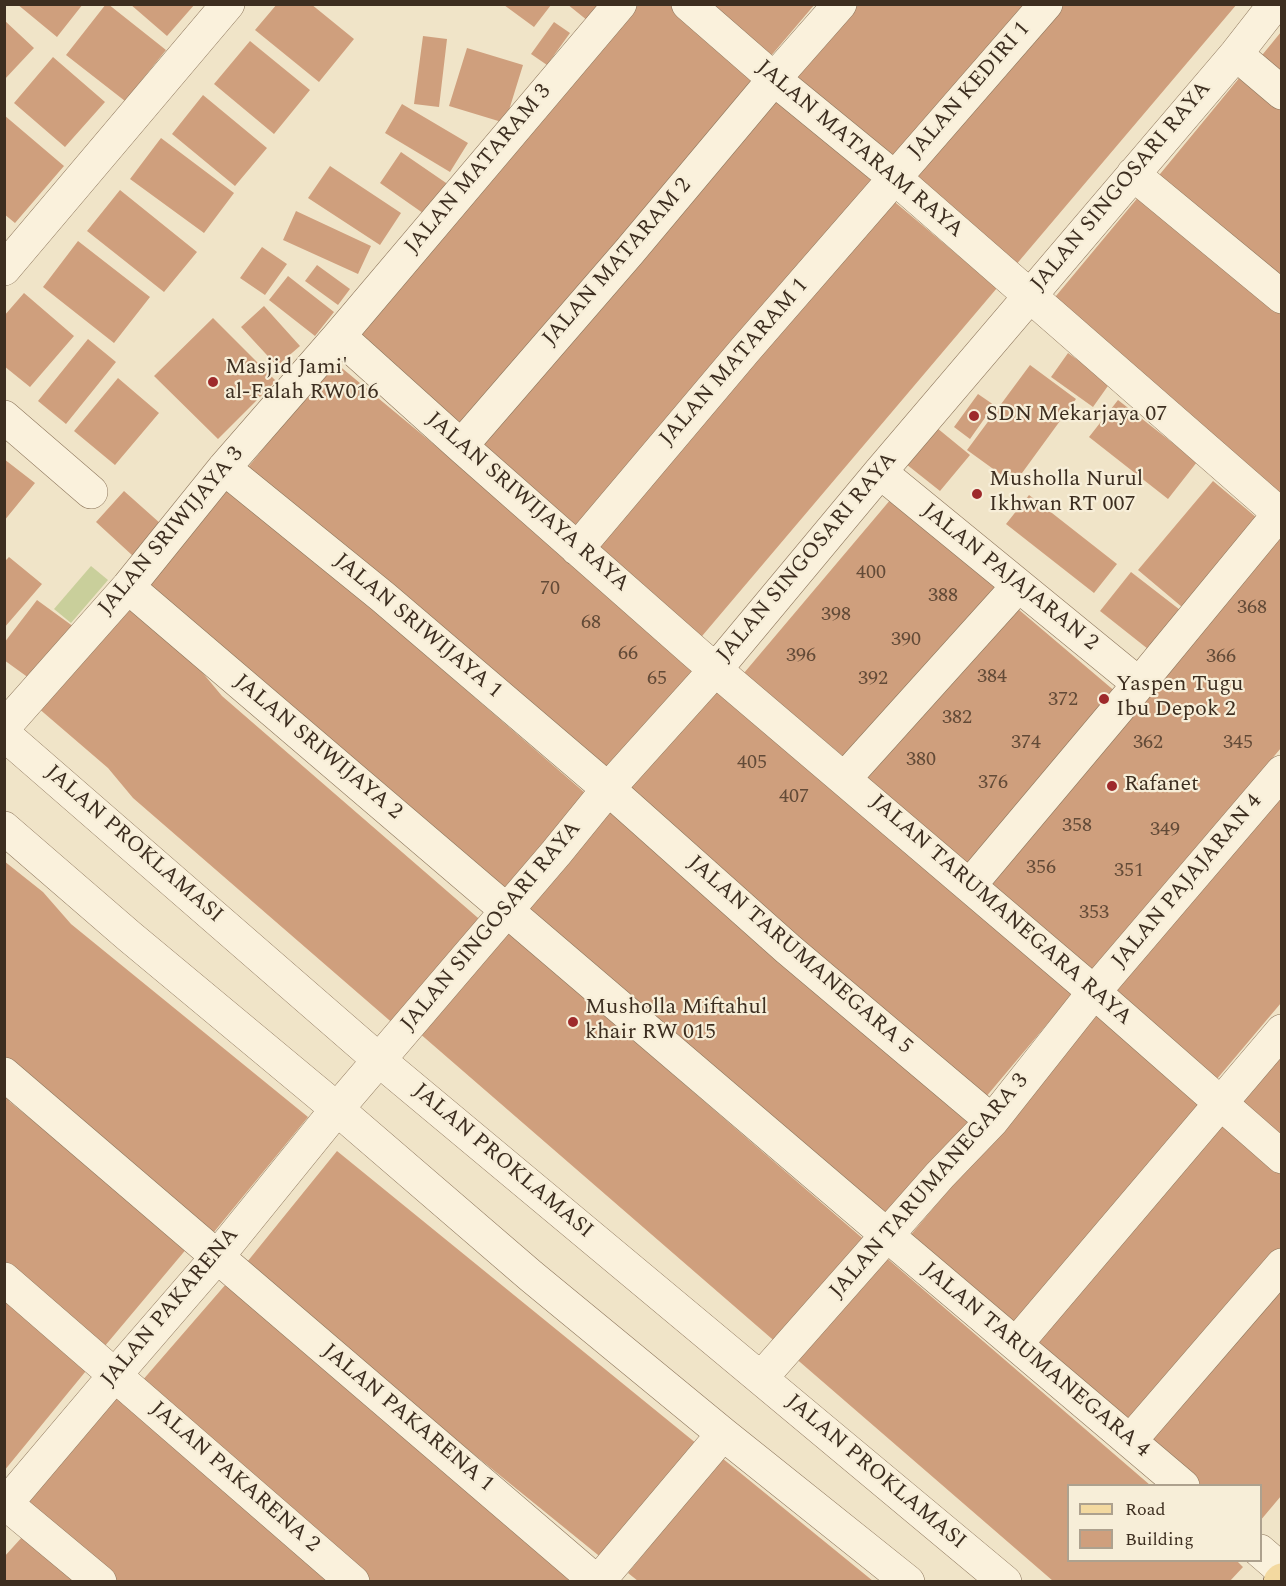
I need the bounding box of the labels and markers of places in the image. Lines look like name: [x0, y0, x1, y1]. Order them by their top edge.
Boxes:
place label: Masjid Jami' al-Falah RW016: [225, 356, 378, 408]
marker: Masjid Jami' al-Falah RW016: [206, 375, 220, 389]
place label: SDN Mekarjaya 07: [986, 403, 1167, 429]
marker: SDN Mekarjaya 07: [967, 409, 981, 423]
place label: Musholla Nurul Ikhwan RT 007: [989, 468, 1143, 520]
marker: Musholla Nurul Ikhwan RT 007: [970, 487, 984, 501]
place label: Yaspen Tugu Ibu Depok 2: [1116, 673, 1243, 724]
marker: Yaspen Tugu Ibu Depok 2: [1097, 692, 1111, 706]
place label: Rafanet: [1124, 773, 1199, 799]
marker: Rafanet: [1105, 779, 1119, 793]
place label: Musholla Miftahul khair RW 015: [585, 996, 767, 1048]
marker: Musholla Miftahul khair RW 015: [566, 1015, 580, 1029]

